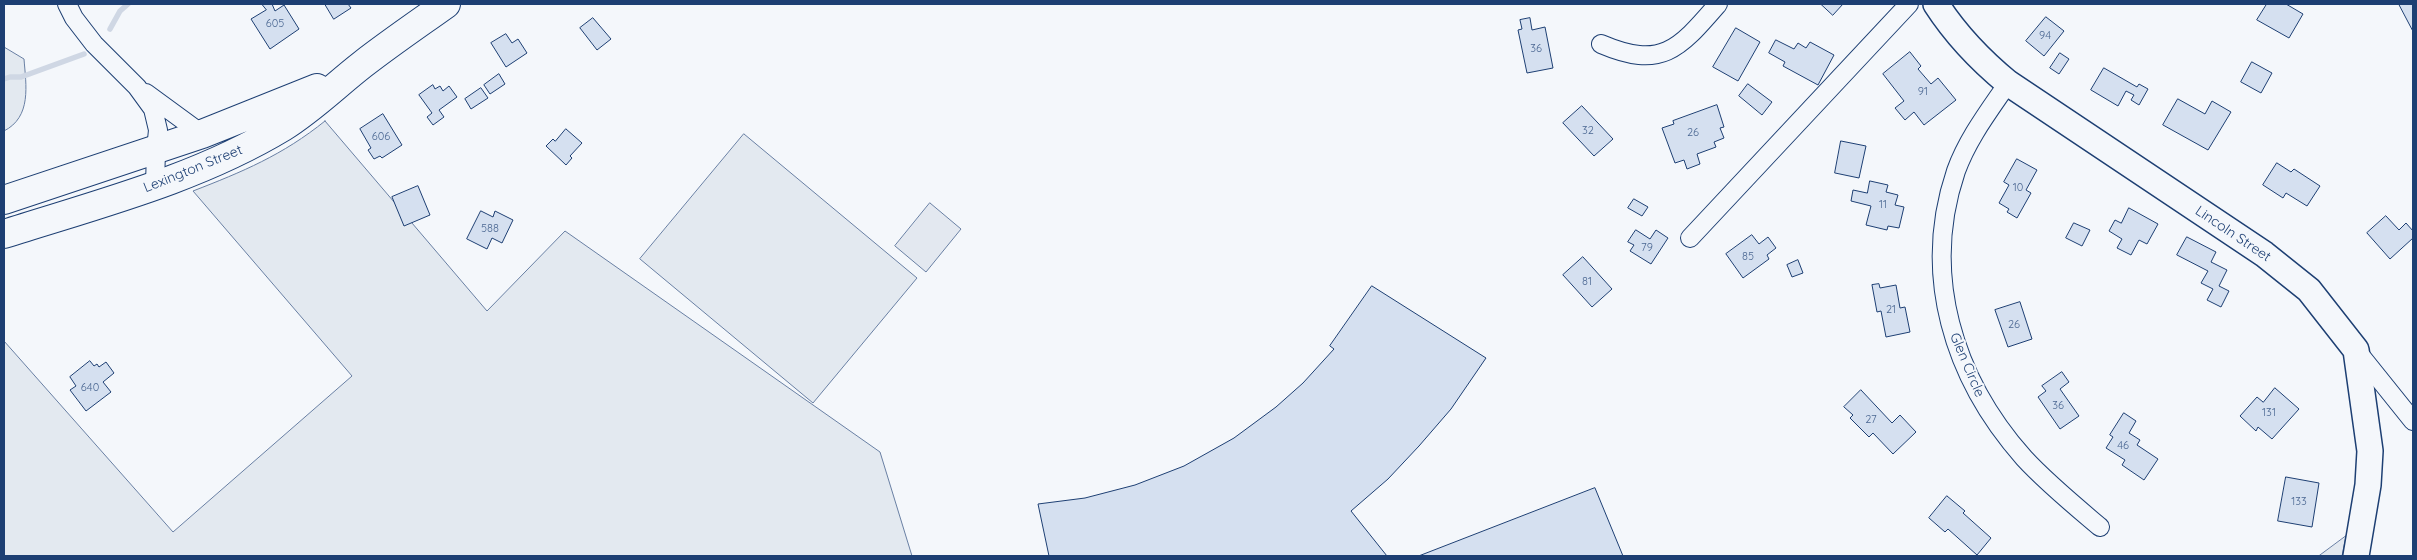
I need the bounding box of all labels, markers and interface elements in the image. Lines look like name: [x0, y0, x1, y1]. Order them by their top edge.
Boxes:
house number: 605: [266, 17, 284, 31]
house number: 94: [2039, 29, 2051, 43]
house number: 36: [1530, 42, 1542, 56]
house number: 91: [1918, 85, 1928, 99]
house number: 32: [1582, 124, 1594, 138]
house number: 26: [1687, 126, 1699, 140]
house number: 606: [372, 130, 390, 144]
street label: Lexington Street: [141, 142, 245, 196]
house number: 10: [2013, 181, 2023, 195]
house number: 11: [1879, 198, 1887, 212]
street label: Lincoln Street: [2192, 203, 2274, 265]
house number: 588: [481, 222, 499, 236]
house number: 79: [1641, 241, 1653, 255]
house number: 85: [1742, 250, 1754, 264]
house number: 81: [1582, 275, 1592, 289]
house number: 21: [1886, 303, 1896, 317]
house number: 26: [2008, 318, 2020, 332]
street label: Glen Circle: [1946, 330, 1988, 400]
house number: 640: [81, 381, 99, 395]
house number: 36: [2052, 399, 2064, 413]
house number: 131: [2262, 406, 2276, 420]
house number: 27: [1865, 413, 1877, 427]
house number: 46: [2117, 439, 2129, 453]
house number: 133: [2291, 495, 2307, 509]

